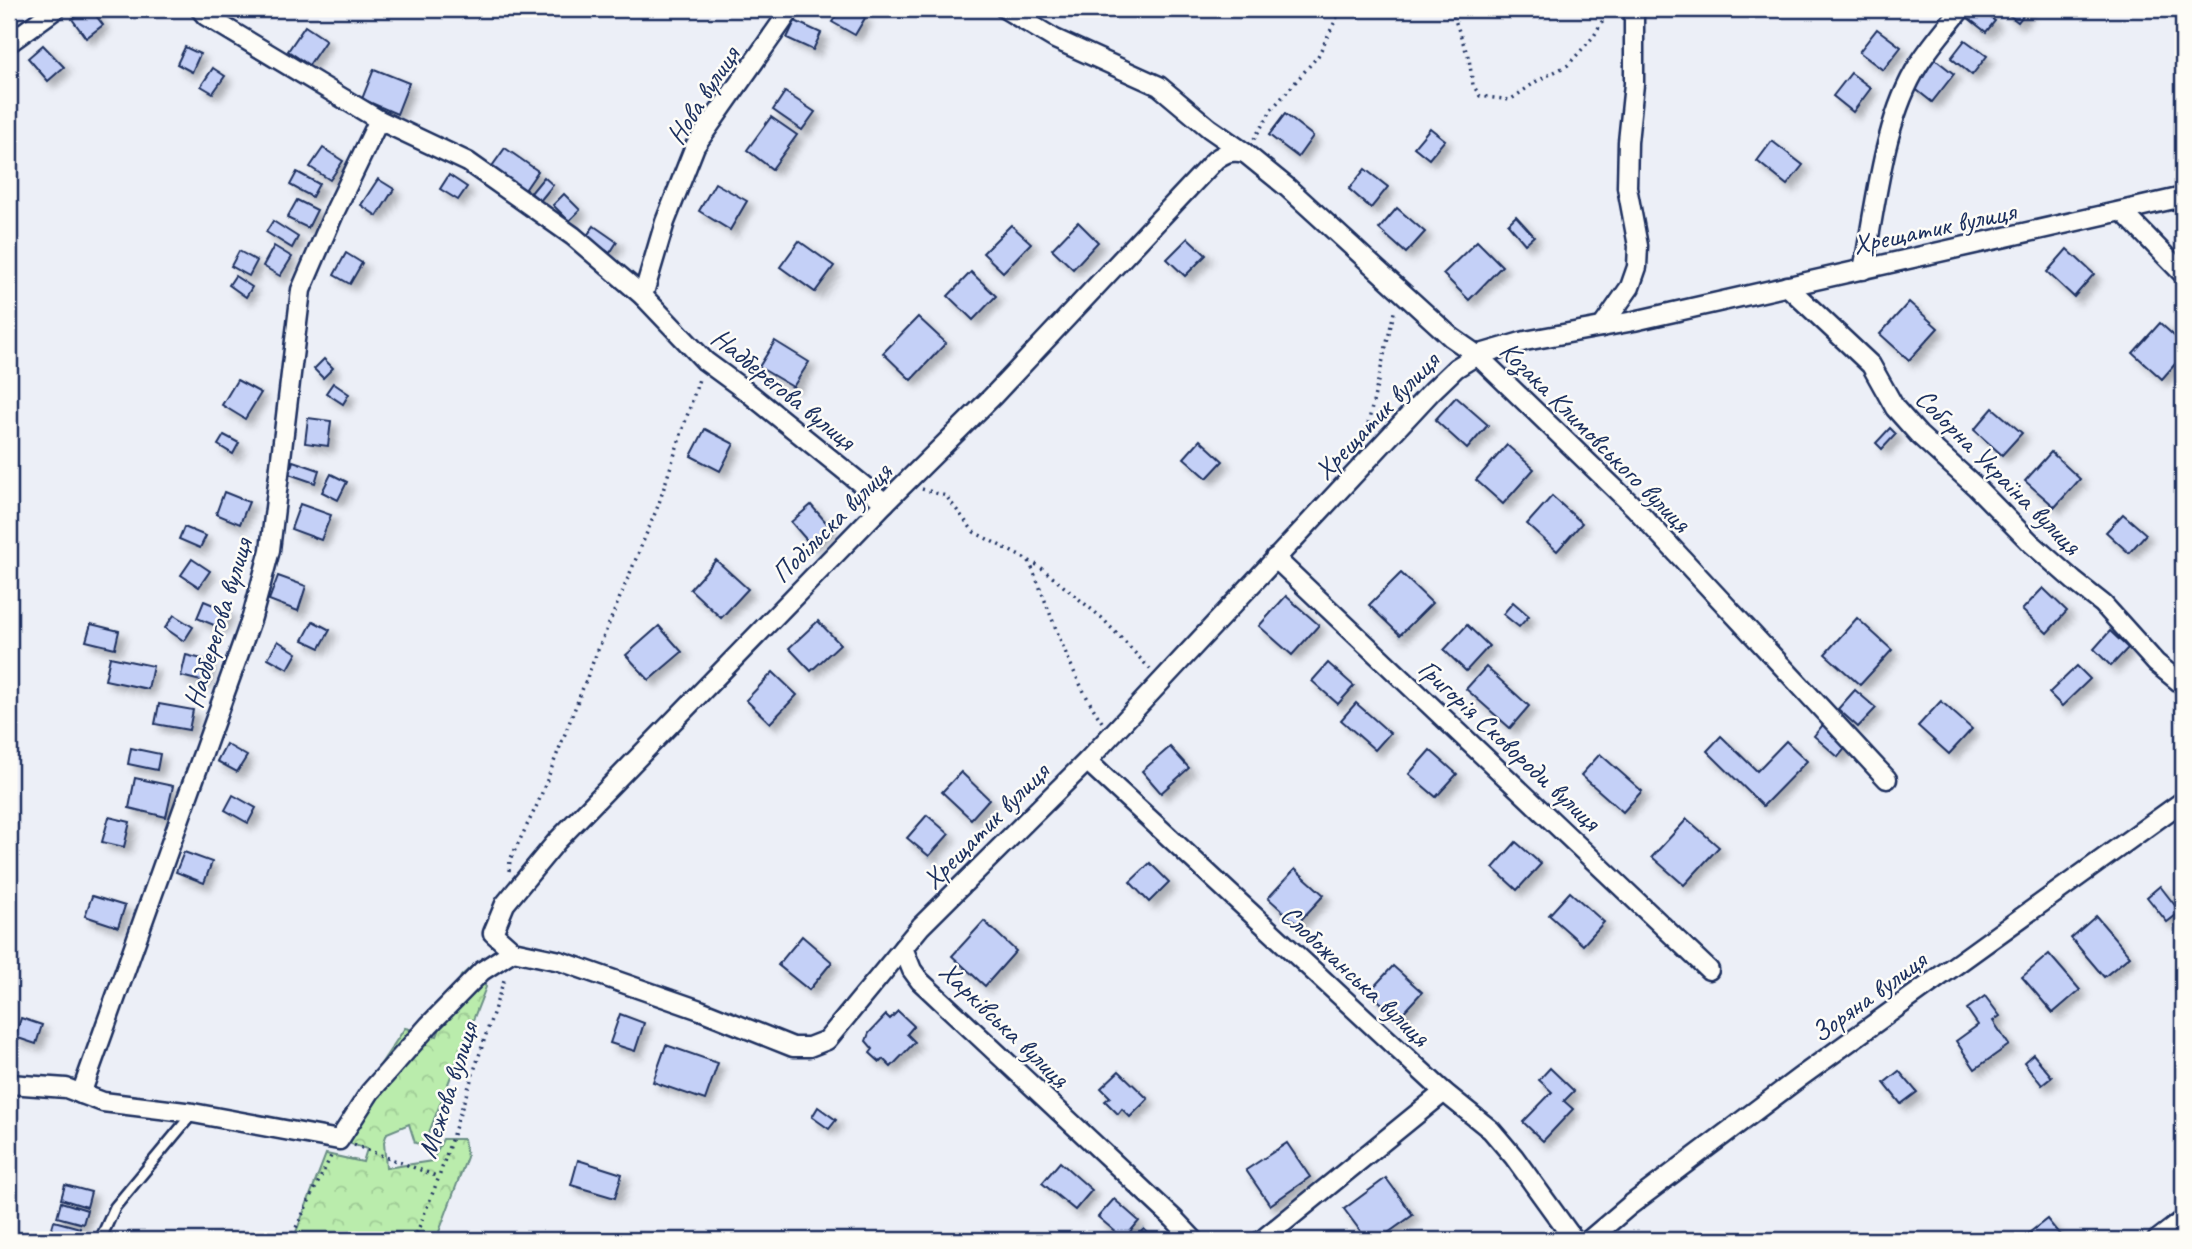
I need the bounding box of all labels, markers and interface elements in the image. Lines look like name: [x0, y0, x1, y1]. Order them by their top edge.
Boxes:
street label: Нова вулиця: [658, 38, 748, 151]
street label: Хрещатик вулиця: [1850, 193, 2021, 262]
street label: Надберегова вулиця: [705, 320, 865, 459]
street label: Козака Климовського вулиця: [1492, 333, 1699, 541]
street label: Хрещатик вулиця: [1306, 342, 1448, 487]
street label: Соборна Україна вулиця: [1908, 381, 2090, 563]
street label: Подільска вулиця: [763, 454, 900, 590]
street label: Надберегова вулиця: [175, 532, 261, 712]
street label: Григорія Сковороди вулиця: [1411, 651, 1610, 839]
street label: Хрещатик вулиця: [915, 753, 1058, 896]
street label: Слобожанська вулиця: [1273, 897, 1439, 1054]
street label: Зоряна вулиця: [1804, 941, 1935, 1050]
street label: Харківська вулиця: [932, 954, 1078, 1096]
street label: Межова вулиця: [409, 1015, 487, 1163]

